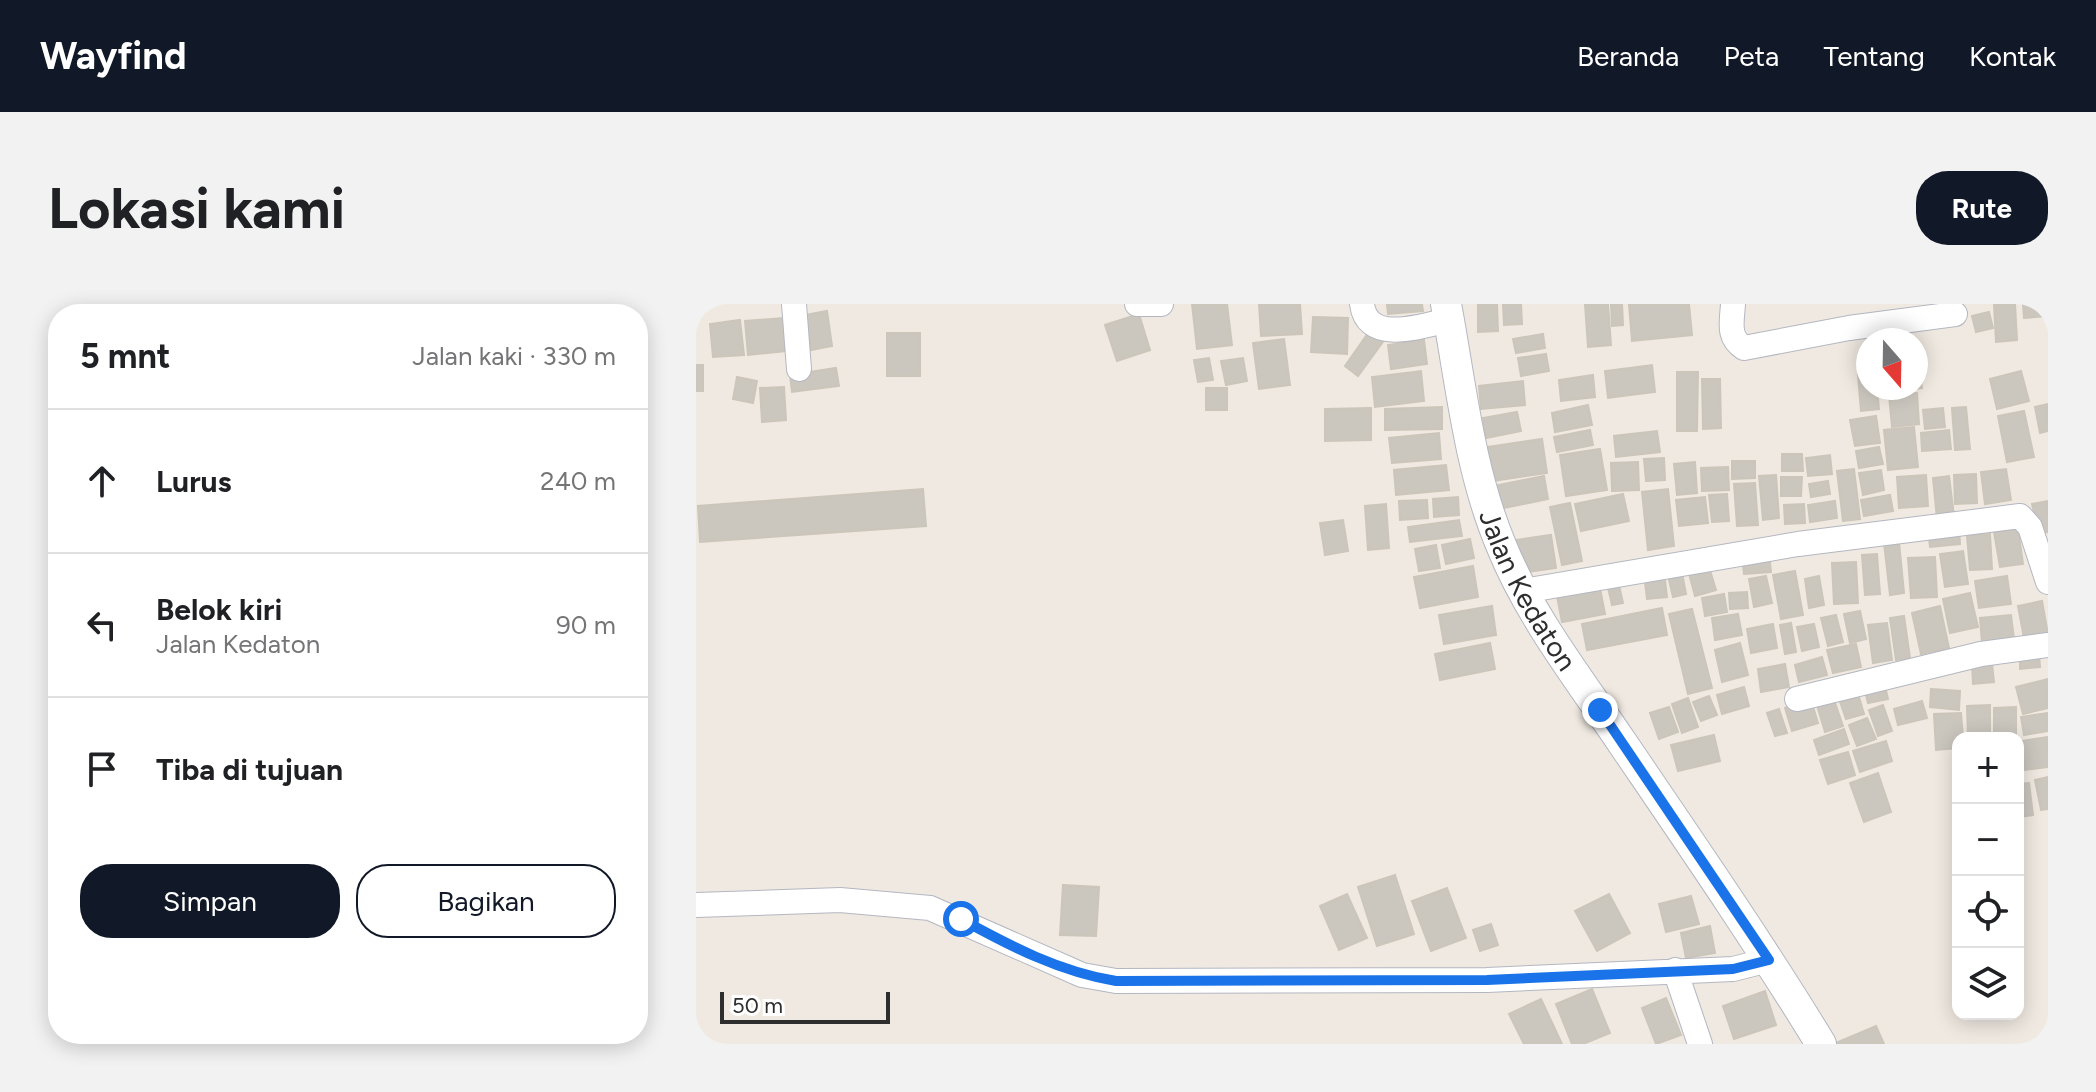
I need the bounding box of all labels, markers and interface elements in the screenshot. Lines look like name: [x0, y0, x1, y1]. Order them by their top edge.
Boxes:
text: Wayfind: [40, 33, 187, 79]
text: Beranda: [1577, 39, 1679, 73]
text: Peta: [1723, 39, 1779, 73]
text: Tentang: [1823, 39, 1925, 73]
text: Kontak: [1969, 39, 2056, 73]
button: Rute: [1916, 171, 2048, 245]
text: Lokasi kami: [48, 175, 345, 242]
north arrow: [1856, 328, 1928, 400]
text: 5 mnt: [80, 336, 170, 377]
text: Jalan kaki · 330 m: [412, 340, 616, 372]
icon: ahead: [80, 459, 124, 503]
text: Lurus: [156, 463, 232, 500]
text: 240 m: [540, 465, 616, 497]
street label: Jalan Kedaton: [1472, 506, 1584, 677]
text: Belok kiri: [156, 591, 282, 628]
icon: left: [80, 603, 124, 647]
text: 90 m: [556, 609, 616, 641]
text: Jalan Kedaton: [156, 628, 320, 660]
route end: [1582, 692, 1618, 728]
map controls: [1952, 732, 2024, 1020]
button: +: [1952, 732, 2024, 804]
icon: arrive: [80, 747, 124, 791]
text: Tiba di tujuan: [156, 751, 343, 788]
button: −: [1952, 804, 2024, 876]
button: Simpan: [80, 864, 340, 938]
button: Bagikan: [356, 864, 616, 938]
button: locate: [1952, 876, 2024, 948]
route start: [943, 901, 979, 937]
button: layers: [1952, 948, 2024, 1020]
scale bar: [720, 988, 890, 1024]
text: 50 m: [732, 992, 783, 1019]

